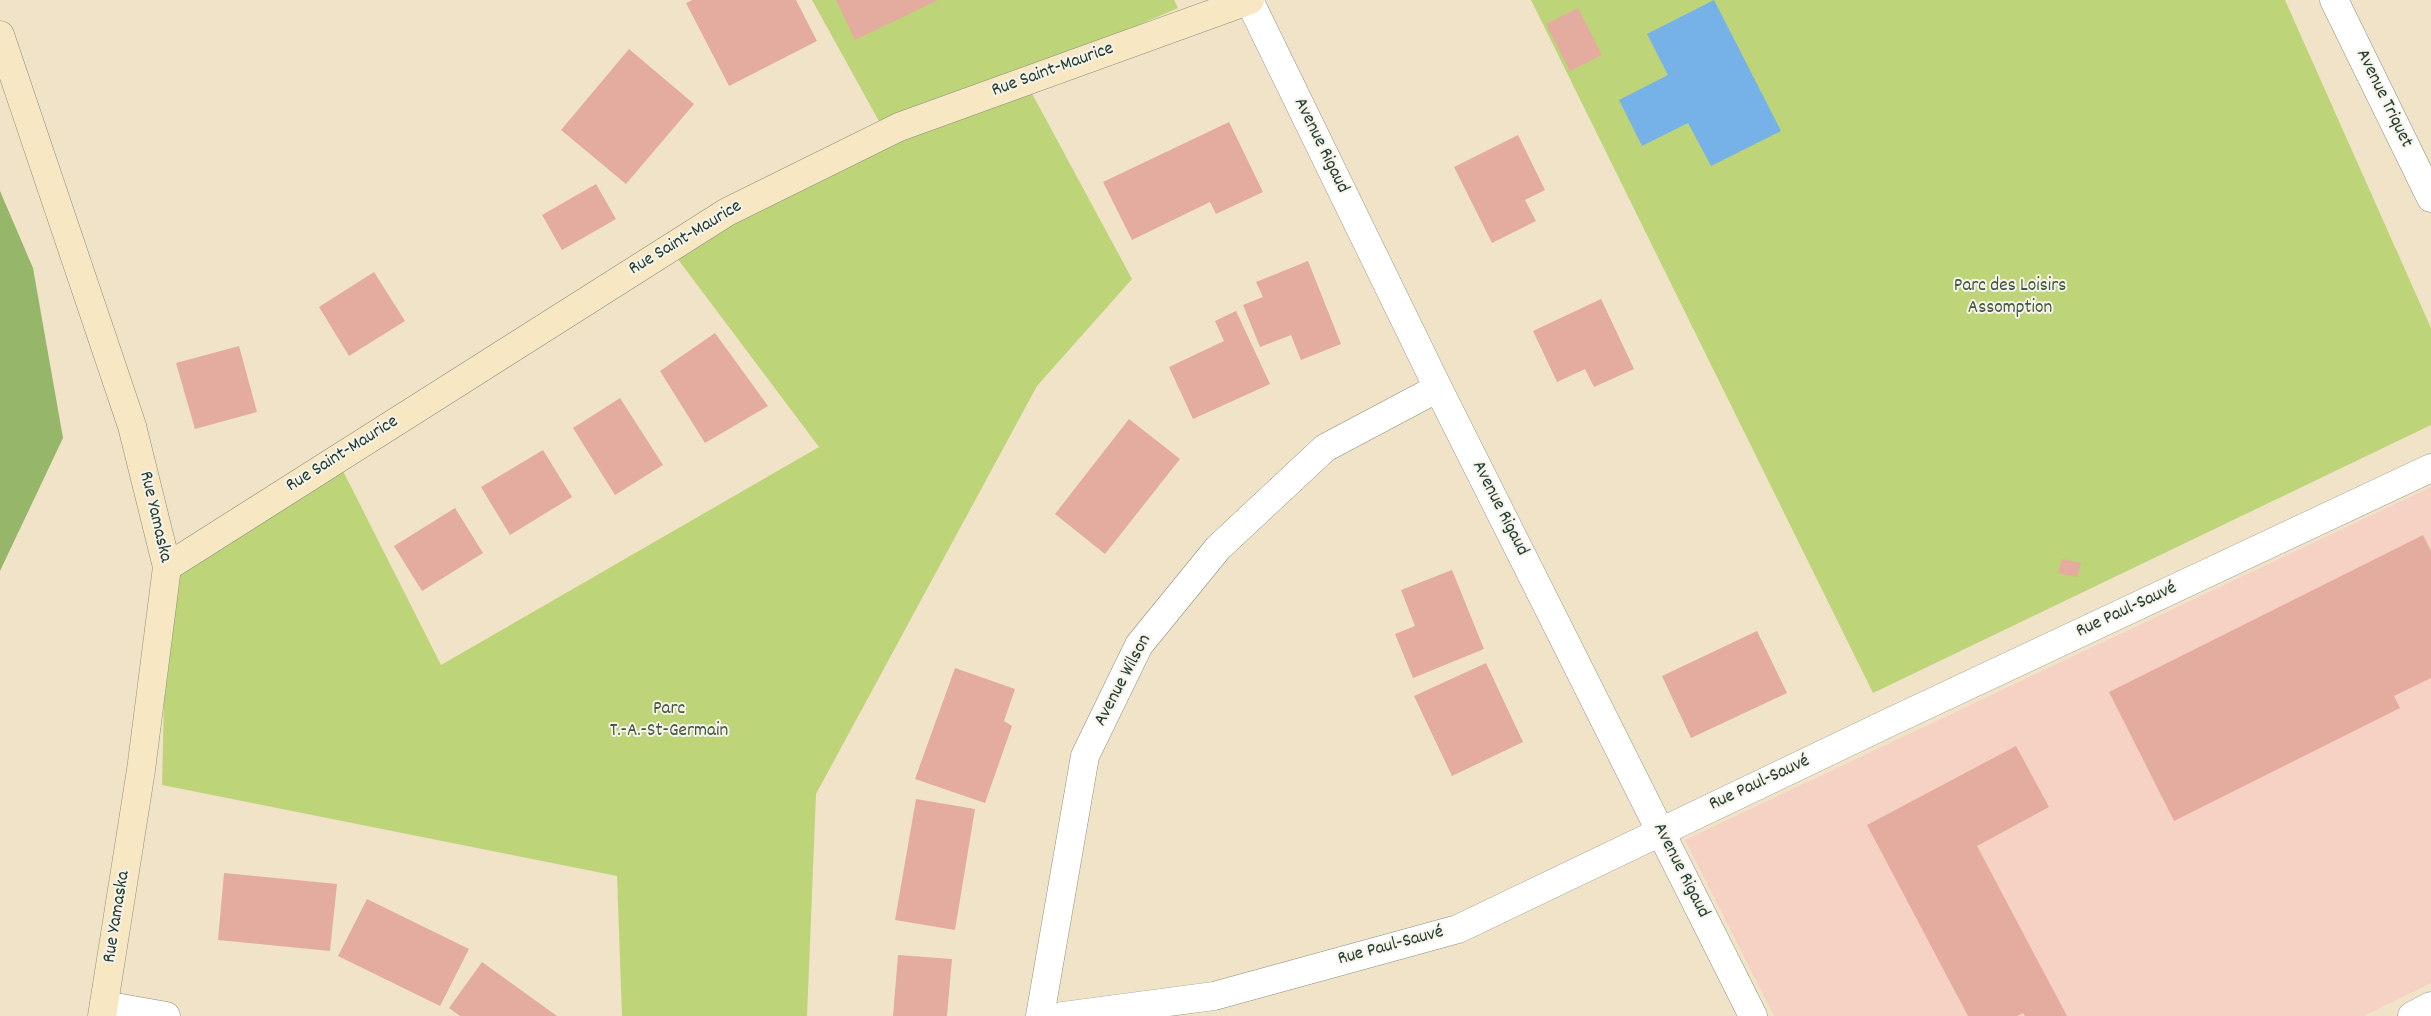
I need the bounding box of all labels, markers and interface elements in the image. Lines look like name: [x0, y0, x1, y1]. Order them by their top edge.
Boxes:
street label: Rue Saint-Maurice: [989, 38, 1117, 104]
street label: Avenue Triquet: [2349, 46, 2417, 152]
street label: Avenue Rigaud: [1287, 95, 1353, 197]
street label: Rue Saint-Maurice: [625, 196, 747, 282]
park label: Parc des Loisirs Assomption: [1954, 276, 2066, 320]
street label: Rue Saint-Maurice: [283, 411, 403, 499]
street label: Avenue Rigaud: [1465, 458, 1533, 560]
street label: Rue Yamaska: [132, 469, 176, 565]
street label: Rue Paul-Sauvé: [2073, 578, 2181, 644]
street label: Avenue Wilson: [1090, 631, 1158, 731]
park label: Parc T.-A.-St-Germain: [610, 699, 728, 743]
street label: Rue Paul-Sauvé: [1706, 751, 1814, 817]
street label: Avenue Rigaud: [1646, 820, 1714, 922]
street label: Rue Yamaska: [99, 869, 137, 965]
street label: Rue Paul-Sauvé: [1336, 922, 1446, 972]

